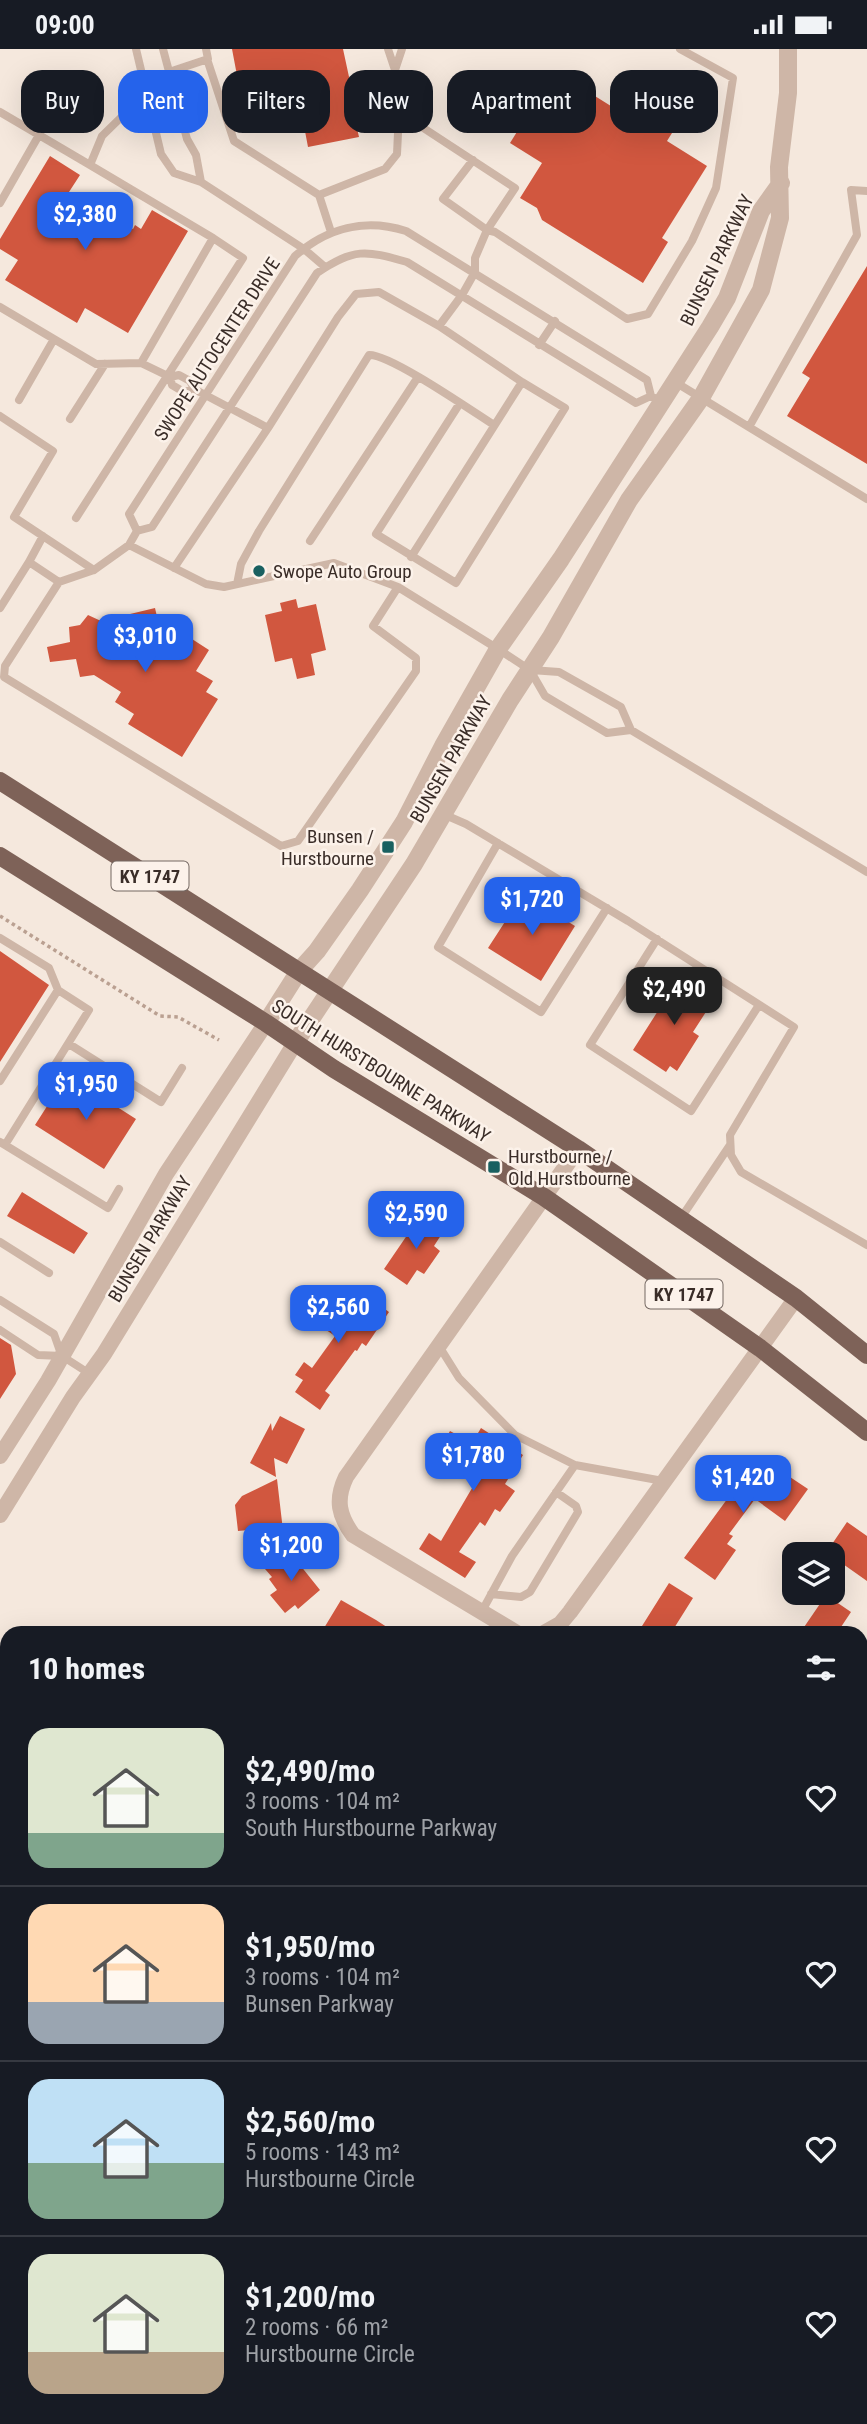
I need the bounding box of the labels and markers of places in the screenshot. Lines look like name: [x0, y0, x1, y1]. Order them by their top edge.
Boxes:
pin: $2,380: [28, 193, 142, 252]
place label: Swope Auto Group: [273, 560, 412, 583]
marker: Swope Auto Group: [251, 563, 267, 579]
pin: $3,010: [88, 615, 202, 674]
place label: Bunsen / Hurstbourne: [281, 825, 374, 870]
marker: Bunsen / Hurstbourne: [380, 839, 396, 855]
pin: $1,720: [475, 877, 589, 937]
pin: $2,490: [617, 967, 731, 1027]
pin: $1,950: [29, 1063, 143, 1122]
place label: Hurstbourne / Old Hurstbourne: [508, 1145, 631, 1190]
marker: Hurstbourne / Old Hurstbourne: [486, 1159, 502, 1175]
pin: $2,590: [359, 1191, 473, 1251]
pin: $2,560: [281, 1285, 395, 1345]
pin: $1,780: [416, 1433, 530, 1493]
pin: $1,420: [686, 1455, 800, 1515]
pin: $1,200: [234, 1523, 348, 1583]

